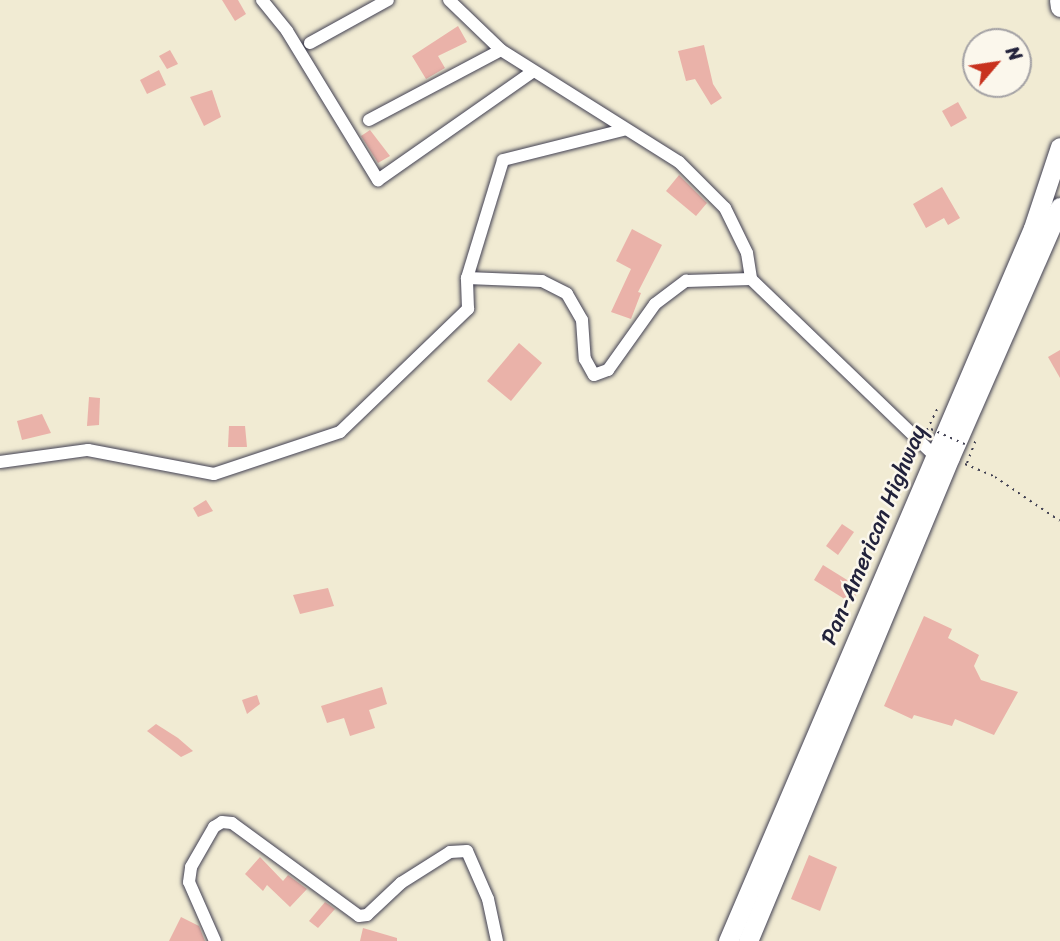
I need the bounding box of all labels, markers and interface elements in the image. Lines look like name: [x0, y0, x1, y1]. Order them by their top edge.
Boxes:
north arrow: [962, 28, 1032, 98]
text: N: [996, 40, 1032, 67]
street label: Pan-American Highway: [815, 421, 933, 649]

